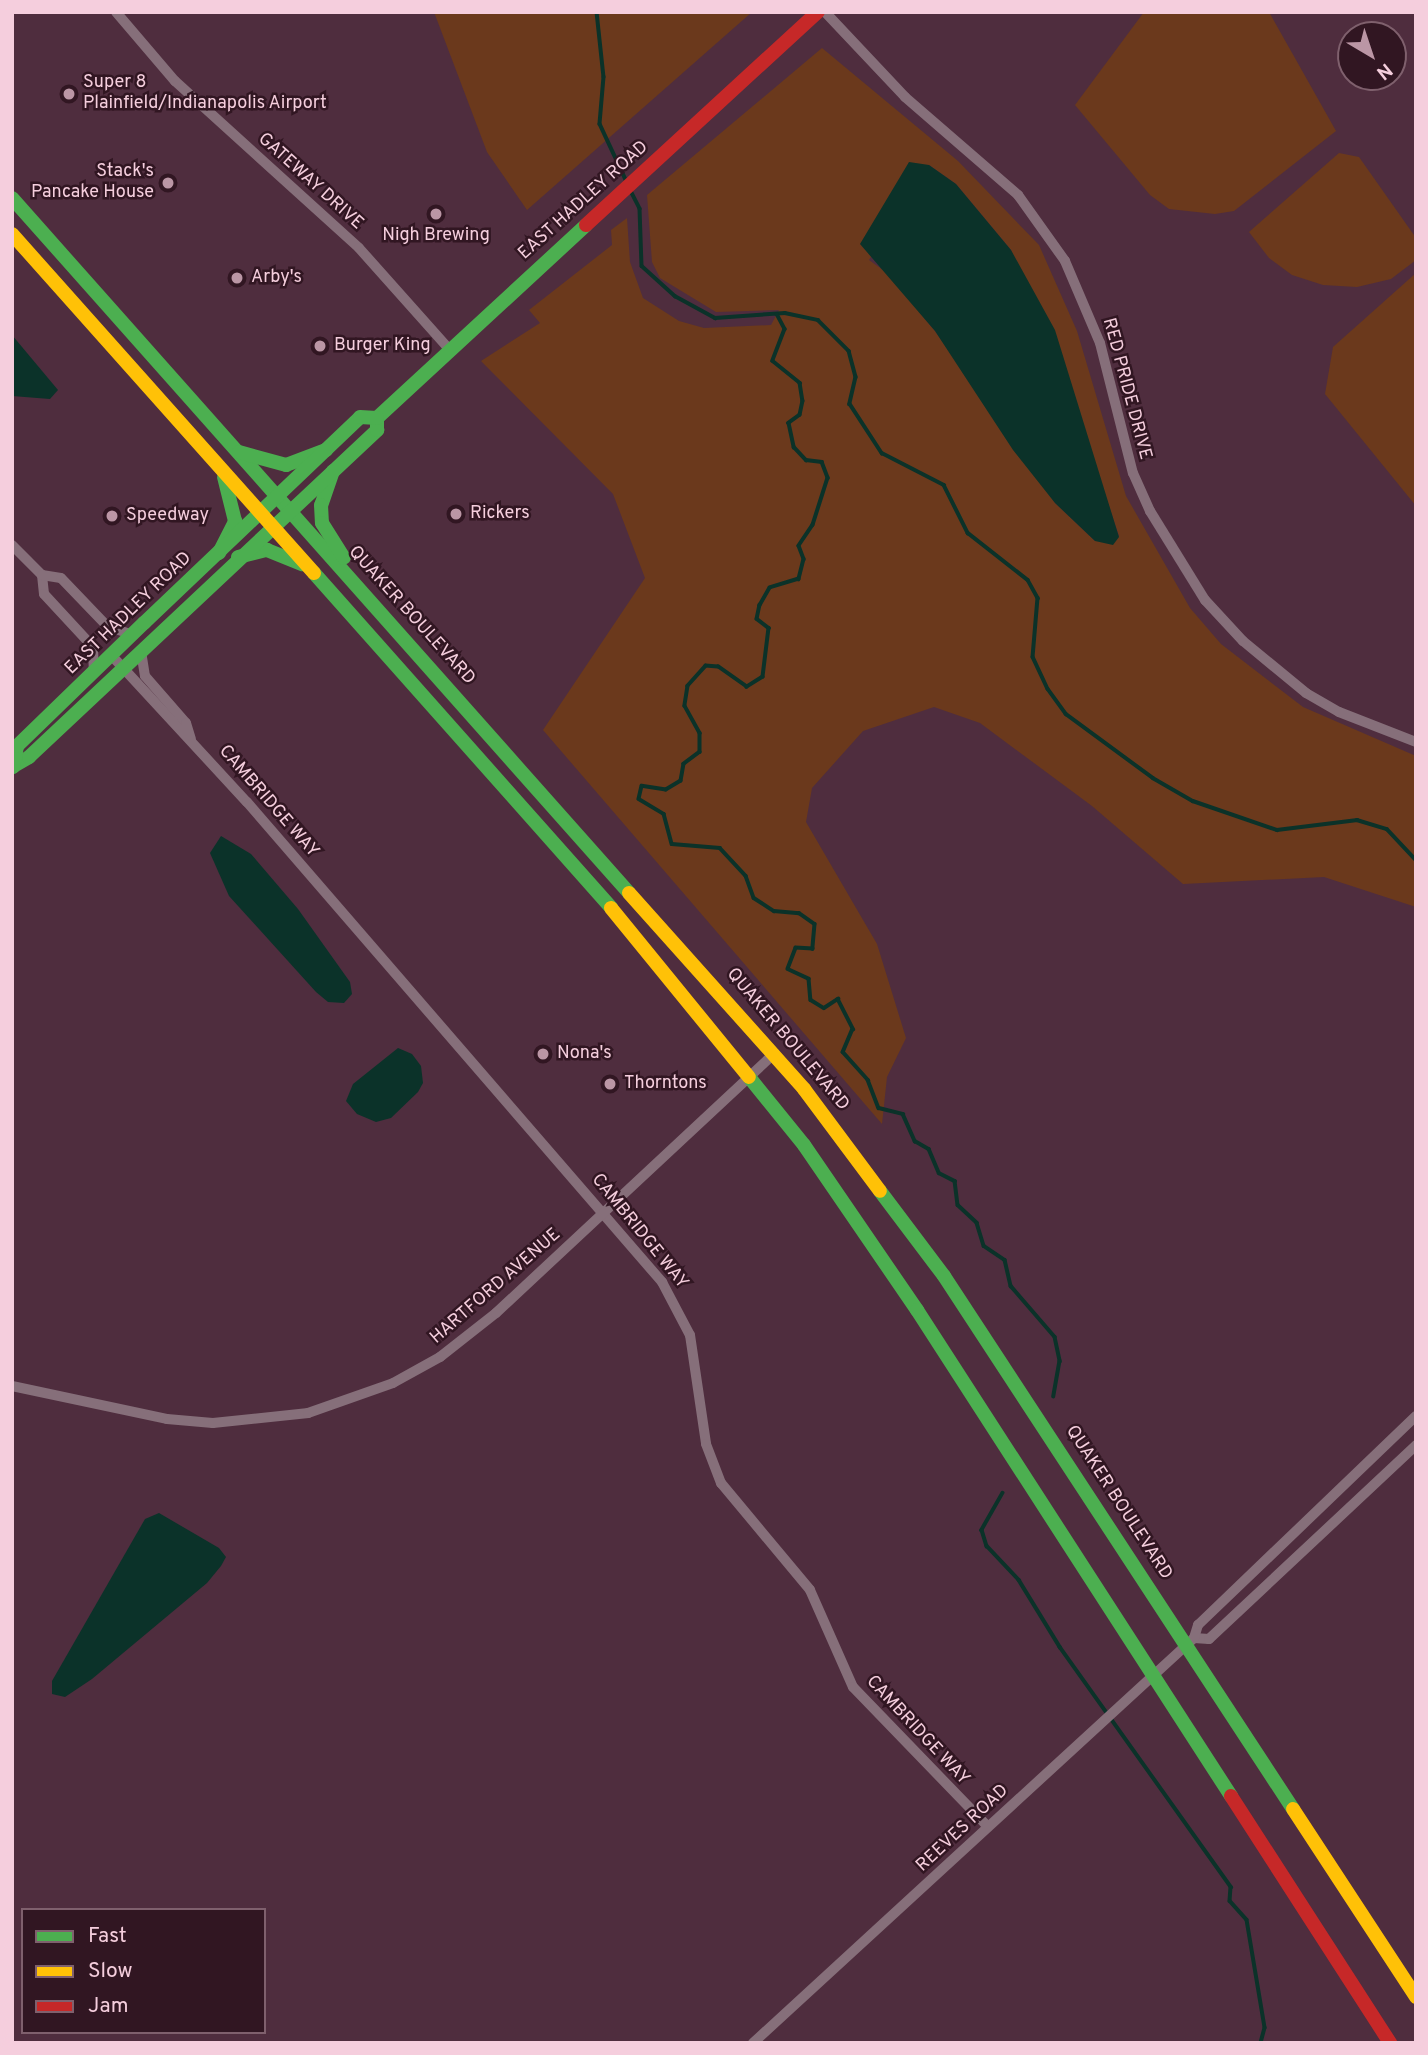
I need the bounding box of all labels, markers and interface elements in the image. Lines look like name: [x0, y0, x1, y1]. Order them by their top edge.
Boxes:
north arrow: [1337, 21, 1407, 91]
text: N: [1371, 57, 1397, 84]
place label: Super 8 Plainfield/Indianapolis Airport: [83, 73, 327, 116]
marker: Super 8 Plainfield/Indianapolis Airport: [61, 86, 77, 102]
street label: GATEWAY DRIVE: [253, 129, 367, 235]
street label: EAST HADLEY ROAD: [514, 136, 654, 266]
place label: Stack's Pancake House: [31, 162, 154, 204]
marker: Stack's Pancake House: [160, 175, 176, 191]
marker: Nigh Brewing: [428, 206, 444, 222]
place label: Nigh Brewing: [382, 225, 490, 247]
place label: Arby's: [251, 267, 302, 289]
marker: Arby's: [229, 270, 245, 286]
street label: RED PRIDE DRIVE: [1097, 316, 1155, 462]
place label: Burger King: [334, 335, 431, 357]
marker: Burger King: [312, 338, 328, 354]
place label: Rickers: [470, 503, 530, 525]
place label: Speedway: [126, 505, 209, 527]
marker: Rickers: [448, 506, 464, 522]
marker: Speedway: [104, 508, 120, 524]
street label: QUAKER BOULEVARD: [343, 542, 479, 690]
street label: EAST HADLEY ROAD: [61, 548, 197, 680]
street label: CAMBRIDGE WAY: [213, 741, 323, 863]
street label: QUAKER BOULEVARD: [721, 964, 853, 1116]
place label: Nona's: [557, 1043, 612, 1065]
marker: Nona's: [535, 1046, 551, 1062]
place label: Thorntons: [624, 1073, 707, 1095]
marker: Thorntons: [602, 1076, 618, 1092]
street label: CAMBRIDGE WAY: [586, 1170, 692, 1294]
street label: HARTFORD AVENUE: [426, 1224, 566, 1350]
street label: QUAKER BOULEVARD: [1060, 1422, 1176, 1584]
street label: CAMBRIDGE WAY: [861, 1672, 973, 1790]
street label: REEVES ROAD: [912, 1781, 1014, 1877]
legend: [21, 1908, 266, 2034]
text: Fast: [88, 1923, 127, 1950]
text: Slow: [88, 1958, 133, 1985]
text: Jam: [88, 1993, 129, 2020]

